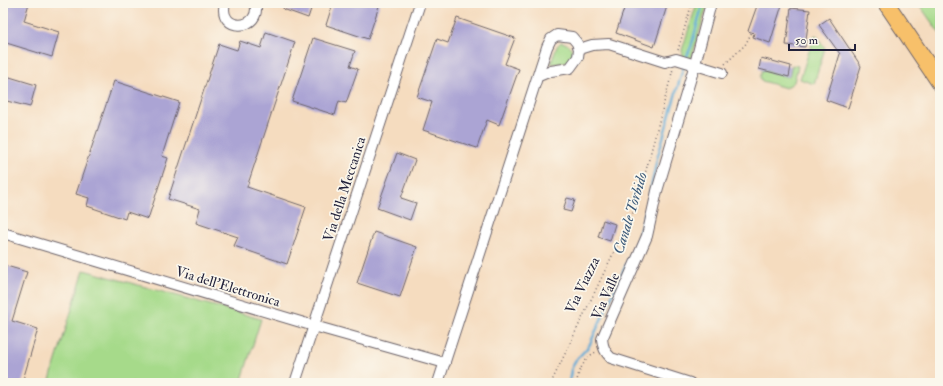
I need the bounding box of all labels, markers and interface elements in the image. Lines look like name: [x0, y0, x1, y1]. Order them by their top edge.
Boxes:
scale bar: [789, 26, 855, 52]
text: 50 m: [795, 33, 819, 48]
street label: Via della Meccanica: [319, 134, 370, 244]
water label: Canale Torbido: [609, 170, 652, 256]
street label: Via Viazza: [561, 254, 604, 316]
street label: Via dell'Elettronica: [173, 262, 282, 311]
street label: Via Valle: [588, 270, 623, 322]

